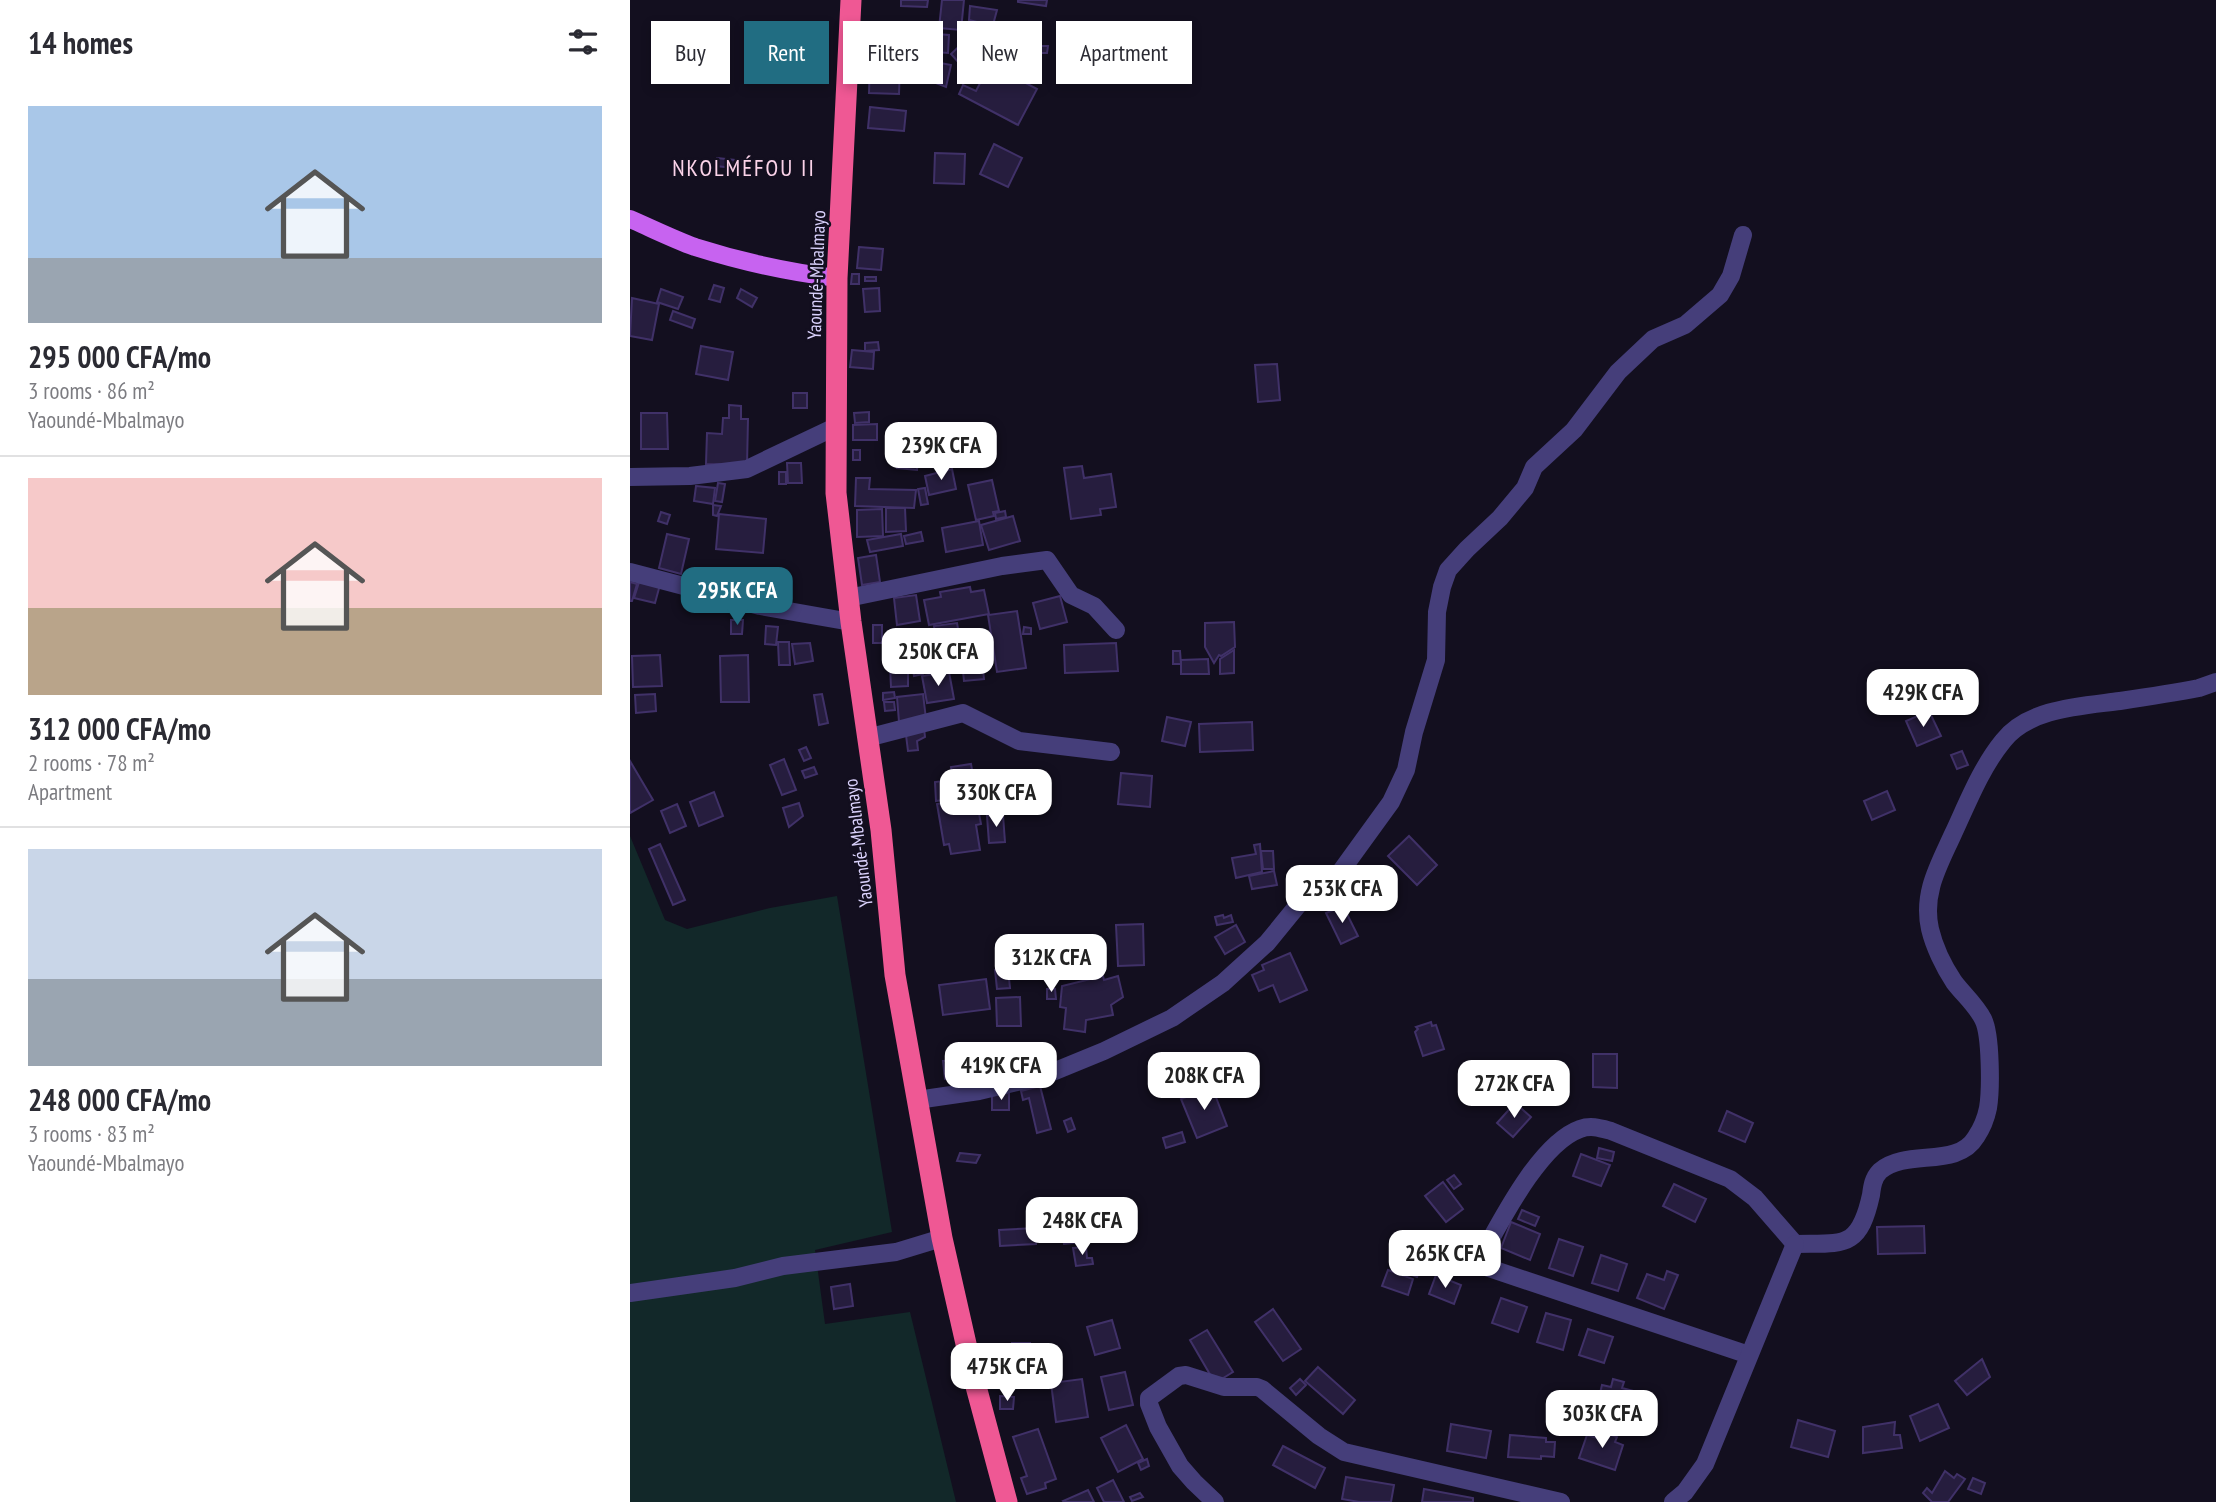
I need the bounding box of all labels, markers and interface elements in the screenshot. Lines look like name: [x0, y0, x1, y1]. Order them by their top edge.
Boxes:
chip: Buy: [651, 21, 730, 84]
chip: Rent: [744, 21, 829, 84]
chip: Filters: [843, 21, 943, 84]
chip: New: [957, 21, 1042, 84]
chip: Apartment: [1056, 21, 1192, 84]
text: 14 homes: [28, 23, 133, 62]
icon: filters: [564, 23, 602, 61]
icon: home: [252, 151, 378, 277]
district label: NKOLMÉFOU II: [672, 153, 816, 182]
street label: Yaoundé-Mbalmayo: [802, 210, 830, 340]
text: 295 000 CFA/mo: [28, 337, 211, 376]
text: 3 rooms · 86 m²: [28, 376, 155, 405]
text: Yaoundé-Mbalmayo: [28, 405, 184, 434]
pin: 239K CFA: [869, 422, 1013, 482]
text: 239K CFA: [901, 430, 981, 459]
icon: home: [252, 523, 378, 649]
pin: 295K CFA: [665, 568, 809, 627]
text: 295K CFA: [697, 575, 777, 604]
pin: 250K CFA: [866, 628, 1010, 688]
text: 250K CFA: [898, 636, 978, 665]
pin: 429K CFA: [1851, 670, 1995, 729]
text: 429K CFA: [1883, 677, 1963, 706]
text: 312 000 CFA/mo: [28, 709, 211, 748]
text: 2 rooms · 78 m²: [28, 748, 155, 777]
pin: 330K CFA: [924, 770, 1068, 829]
text: Apartment: [28, 777, 112, 806]
street label: Yaoundé-Mbalmayo: [838, 777, 878, 909]
text: 330K CFA: [956, 777, 1036, 806]
pin: 253K CFA: [1270, 866, 1414, 925]
text: 253K CFA: [1302, 873, 1382, 902]
icon: home: [252, 894, 378, 1020]
pin: 312K CFA: [979, 934, 1123, 994]
text: 312K CFA: [1011, 942, 1091, 971]
pin: 419K CFA: [929, 1042, 1073, 1102]
text: 419K CFA: [961, 1050, 1041, 1079]
pin: 208K CFA: [1132, 1052, 1276, 1112]
text: 208K CFA: [1164, 1060, 1244, 1089]
pin: 272K CFA: [1442, 1060, 1586, 1120]
text: 272K CFA: [1474, 1068, 1554, 1097]
text: 248 000 CFA/mo: [28, 1080, 211, 1119]
text: 3 rooms · 83 m²: [28, 1119, 155, 1148]
text: Yaoundé-Mbalmayo: [28, 1148, 184, 1177]
pin: 248K CFA: [1010, 1198, 1154, 1257]
text: 248K CFA: [1042, 1205, 1122, 1234]
pin: 265K CFA: [1373, 1230, 1517, 1290]
text: 265K CFA: [1405, 1238, 1485, 1267]
pin: 475K CFA: [935, 1344, 1079, 1403]
text: 475K CFA: [967, 1351, 1047, 1380]
pin: 303K CFA: [1530, 1390, 1674, 1450]
text: 303K CFA: [1562, 1398, 1642, 1427]

